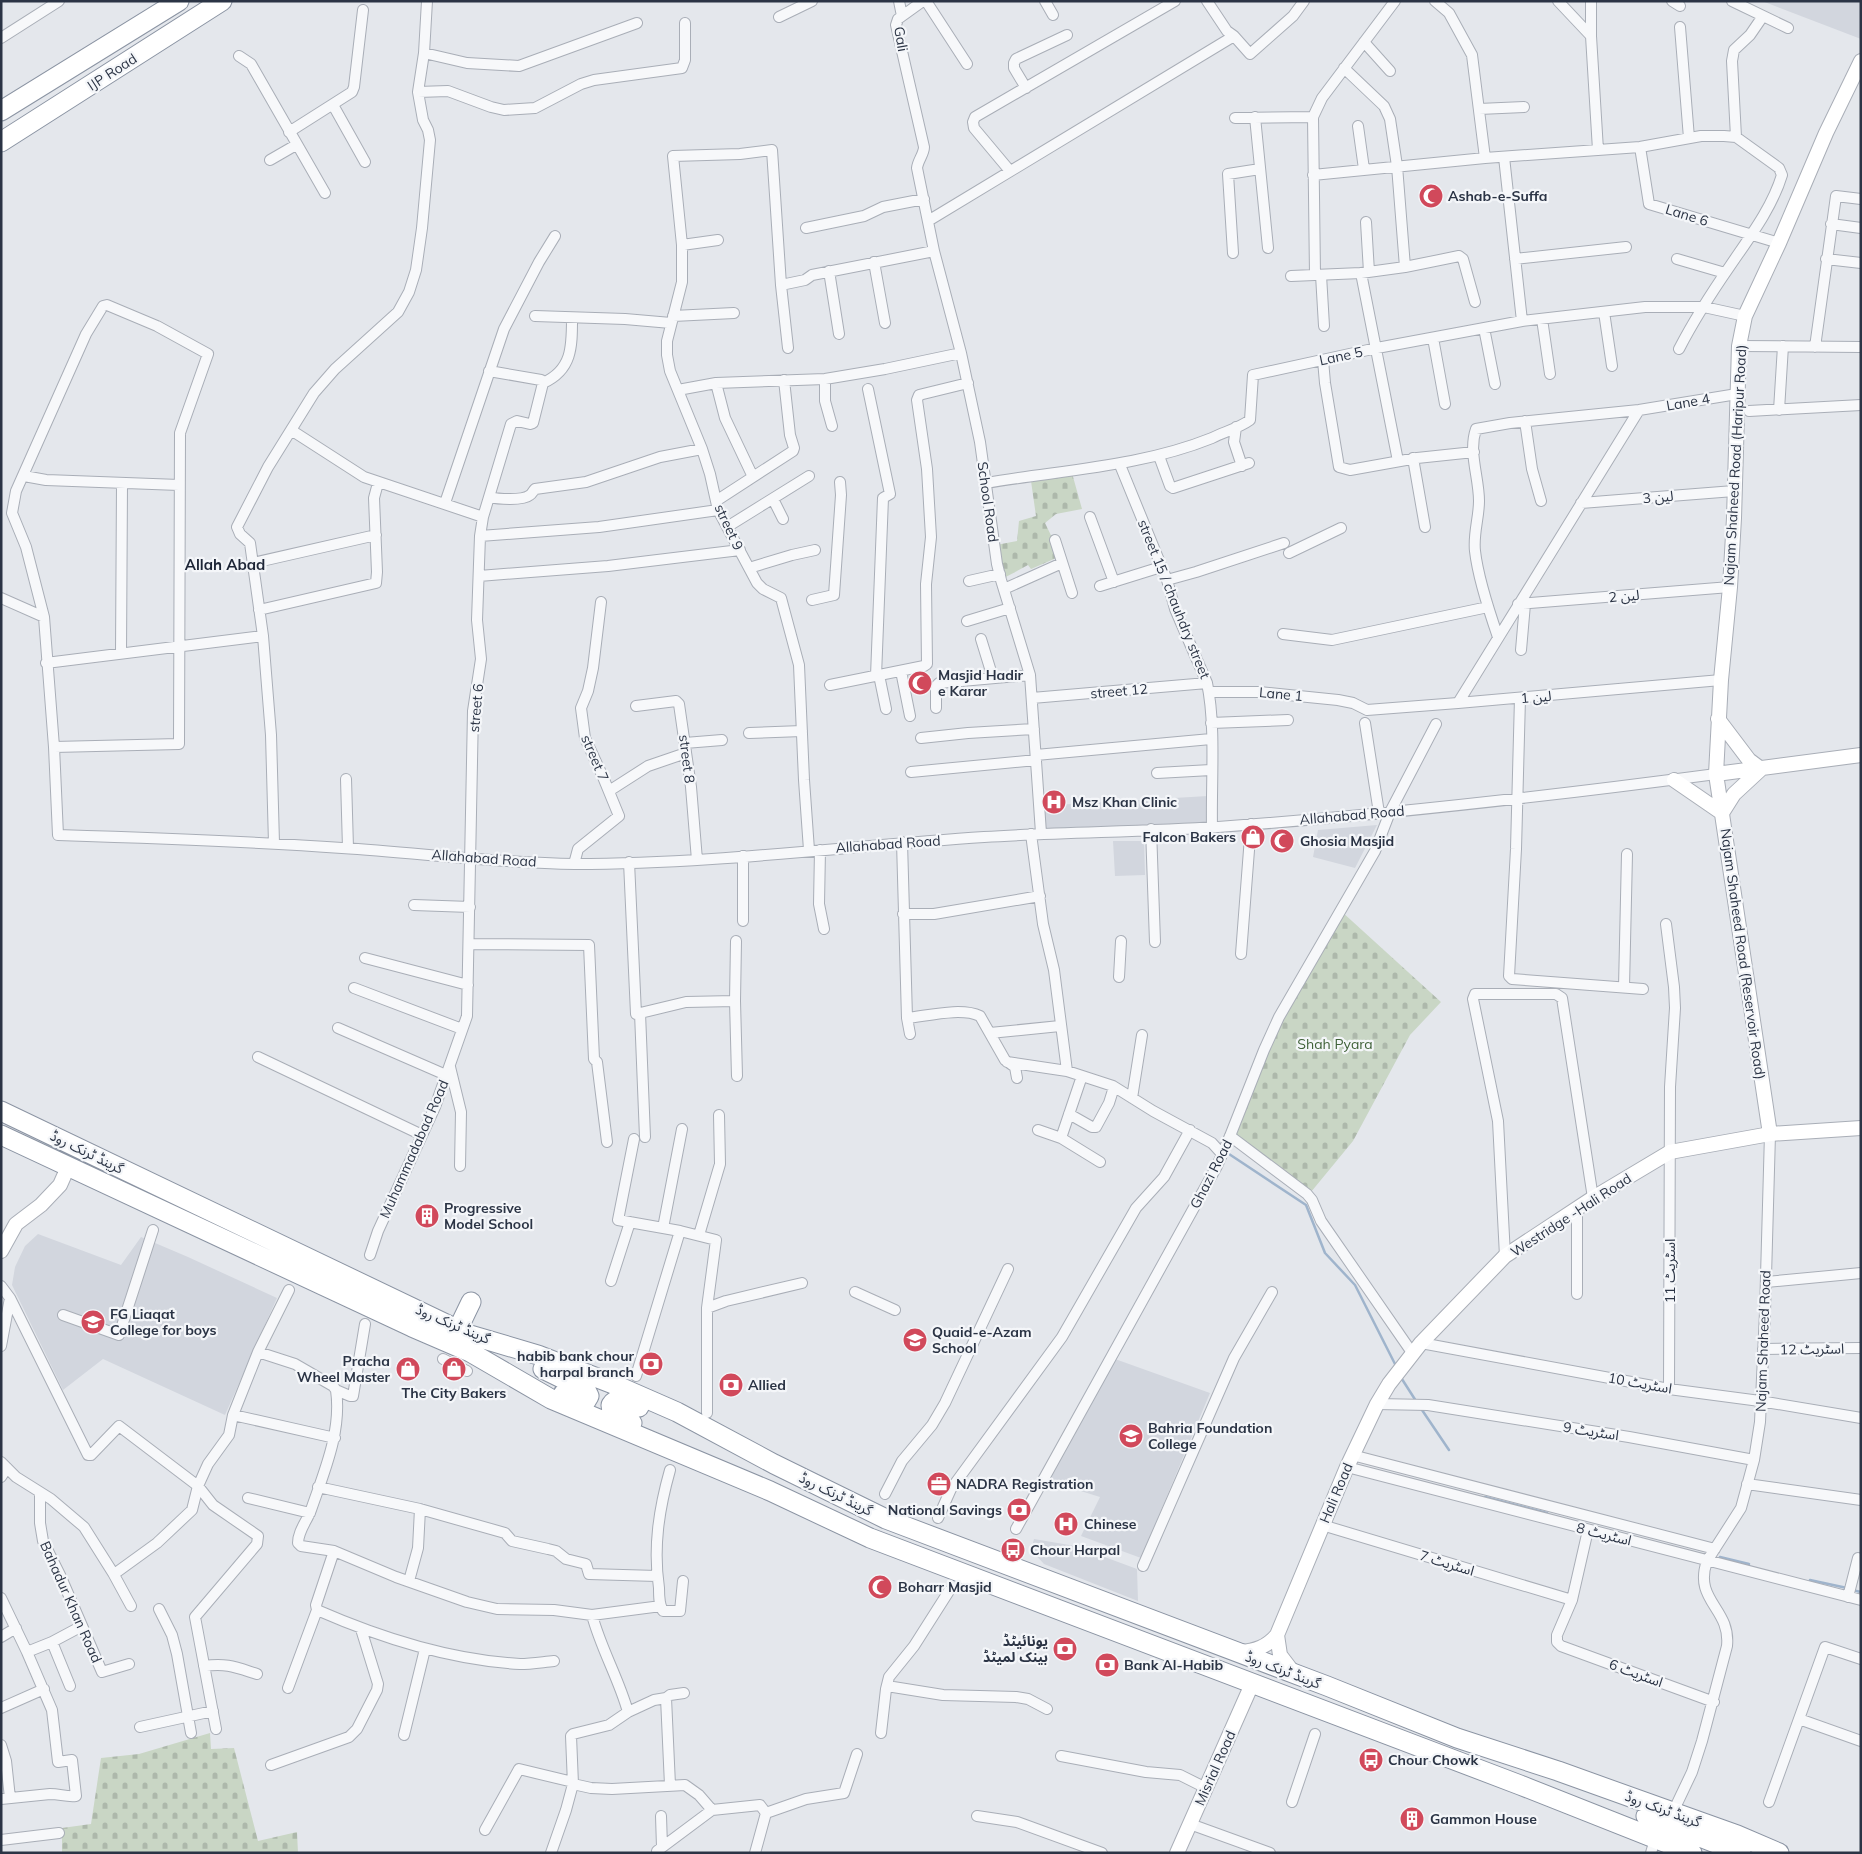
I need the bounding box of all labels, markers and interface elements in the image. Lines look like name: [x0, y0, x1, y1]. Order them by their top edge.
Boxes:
street label: Gali: [890, 25, 912, 53]
street label: IJP Road: [84, 49, 140, 95]
mosque icon: Ashab-e-Suffa: [1418, 183, 1444, 209]
place label: Ashab-e-Suffa: [1448, 187, 1547, 205]
street label: Lane 6: [1663, 200, 1711, 230]
street label: Lane 5: [1318, 343, 1364, 369]
street label: Najam Shaheed Road (Haripur Road): [1720, 344, 1750, 586]
street label: Lane 4: [1665, 389, 1712, 415]
street label: School Road: [973, 461, 1003, 543]
street label: لین 3: [1642, 487, 1674, 507]
street label: street 9: [710, 501, 748, 553]
street label: street 15 / chauhdry street: [1134, 517, 1214, 681]
district label: Allah Abad: [185, 555, 265, 574]
street label: لین 2: [1608, 586, 1640, 606]
place label: Masjid Hadir e Karar: [938, 666, 1024, 700]
mosque icon: Masjid Hadir e Karar: [907, 670, 933, 696]
street label: street 12: [1090, 680, 1148, 702]
street label: street 6: [465, 683, 487, 733]
street label: Lane 1: [1258, 683, 1304, 705]
street label: لین 1: [1520, 687, 1552, 707]
street label: street 7: [577, 732, 613, 784]
street label: street 8: [675, 734, 699, 784]
hospital icon: Msz Khan Clinic: [1041, 789, 1067, 815]
place label: Msz Khan Clinic: [1072, 793, 1177, 811]
street label: Allahabad Road: [1299, 801, 1405, 829]
shop icon: Falcon Bakers: [1240, 824, 1266, 850]
street label: Najam Shaheed Road (Reservoir Road): [1716, 827, 1770, 1081]
place label: Falcon Bakers: [1142, 828, 1236, 846]
mosque icon: Ghosia Masjid: [1269, 828, 1295, 854]
street label: Allahabad Road: [835, 831, 941, 857]
place label: Ghosia Masjid: [1300, 832, 1394, 850]
street label: Allahabad Road: [431, 845, 537, 871]
park label: Shah Pyara: [1297, 1035, 1373, 1053]
street label: Muhammadabad Road: [375, 1077, 453, 1221]
street label: گرینڈ ٹرنک روڈ: [47, 1126, 127, 1178]
street label: Ghazi Road: [1186, 1136, 1236, 1212]
street label: Westridge -Hali Road: [1507, 1169, 1635, 1261]
place label: Progressive Model School: [444, 1199, 533, 1233]
building icon: Progressive Model School: [414, 1203, 440, 1229]
street label: اسٹریٹ 11: [1661, 1239, 1679, 1303]
street label: Najam Shaheed Road: [1752, 1270, 1774, 1412]
street label: گرینڈ ٹرنک روڈ: [413, 1300, 493, 1348]
place label: FG Liaqat College for boys: [110, 1305, 216, 1339]
school or university icon: FG Liaqat College for boys: [80, 1309, 106, 1335]
place label: Quaid-e-Azam School: [932, 1323, 1031, 1357]
school or university icon: Quaid-e-Azam School: [902, 1327, 928, 1353]
street label: اسٹریٹ 12: [1780, 1339, 1844, 1359]
place label: habib bank chour harpal branch: [517, 1347, 634, 1381]
bank icon: habib bank chour harpal branch: [638, 1351, 664, 1377]
place label: Pracha Wheel Master: [297, 1352, 390, 1386]
shop icon: Pracha Wheel Master: [395, 1356, 421, 1382]
shop icon: The City Bakers: [441, 1356, 467, 1382]
street label: اسٹریٹ 10: [1607, 1369, 1673, 1397]
bank icon: Allied: [718, 1372, 744, 1398]
place label: Allied: [748, 1376, 786, 1394]
place label: The City Bakers: [402, 1384, 506, 1402]
street label: اسٹریٹ 9: [1562, 1418, 1620, 1444]
place label: Bahria Foundation College: [1148, 1419, 1272, 1453]
school or university icon: Bahria Foundation College: [1118, 1423, 1144, 1449]
street label: Hali Road: [1315, 1460, 1357, 1526]
street label: گرینڈ ٹرنک روڈ: [796, 1468, 876, 1520]
office icon: NADRA Registration: [926, 1471, 952, 1497]
place label: NADRA Registration: [956, 1475, 1093, 1493]
bank icon: National Savings: [1006, 1497, 1032, 1523]
place label: National Savings: [888, 1501, 1002, 1519]
hospital icon: Chinese: [1053, 1511, 1079, 1537]
place label: Chinese: [1084, 1515, 1137, 1533]
street label: اسٹریٹ 8: [1575, 1518, 1633, 1550]
bus stop icon: Chour Harpal: [1000, 1537, 1026, 1563]
street label: Bahadur Khan Road: [36, 1538, 106, 1666]
place label: Chour Harpal: [1030, 1541, 1120, 1559]
street label: اسٹریٹ 7: [1417, 1546, 1477, 1580]
mosque icon: Boharr Masjid: [867, 1574, 893, 1600]
place label: Boharr Masjid: [898, 1578, 992, 1596]
place label: یونائیٹڈ بینک لمیٹڈ: [983, 1632, 1048, 1666]
bank icon: یونائیٹڈ بینک لمیٹڈ: [1052, 1636, 1078, 1662]
street label: گرینڈ ٹرنک روڈ: [1243, 1647, 1324, 1693]
bank icon: Bank Al-Habib: [1094, 1652, 1120, 1678]
street label: اسٹریٹ 6: [1607, 1655, 1665, 1691]
place label: Bank Al-Habib: [1124, 1656, 1223, 1674]
street label: Misrial Road: [1190, 1728, 1240, 1808]
bus stop icon: Chour Chowk: [1358, 1747, 1384, 1773]
place label: Chour Chowk: [1388, 1751, 1479, 1769]
street label: گرینڈ ٹرنک روڈ: [1623, 1787, 1704, 1831]
building icon: Gammon House: [1399, 1806, 1425, 1832]
place label: Gammon House: [1430, 1810, 1537, 1828]

